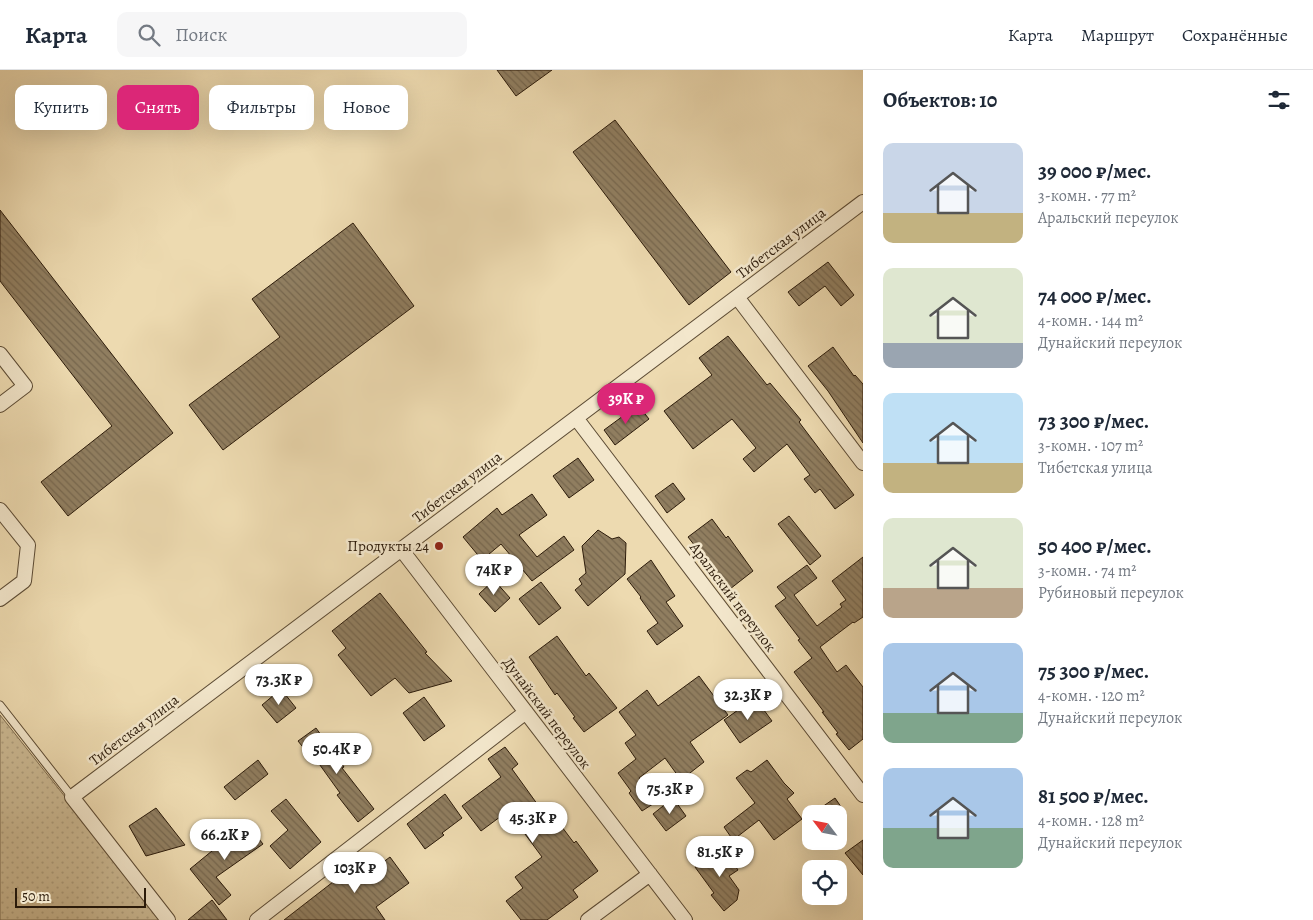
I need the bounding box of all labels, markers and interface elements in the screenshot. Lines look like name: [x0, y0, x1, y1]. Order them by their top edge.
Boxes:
search box: [117, 12, 467, 57]
text: Карта: [25, 19, 87, 51]
icon: search: [135, 21, 163, 49]
text: Поиск: [175, 22, 227, 48]
text: Карта: [1008, 23, 1053, 47]
text: Маршрут: [1081, 23, 1154, 47]
text: Сохранённые: [1182, 23, 1288, 47]
chip: Купить: [15, 85, 107, 130]
chip: Снять: [117, 85, 199, 130]
chip: Фильтры: [209, 85, 314, 130]
chip: Новое: [324, 85, 408, 130]
text: Объектов: 10: [883, 86, 997, 114]
icon: filters: [1265, 86, 1293, 114]
text: 39 000 ₽/мес.: [1038, 157, 1152, 185]
icon: home: [923, 163, 983, 223]
text: 3-комн. · 77 m²: [1038, 185, 1136, 207]
street label: Тибетская улица: [732, 203, 830, 283]
text: Аральский переулок: [1038, 207, 1179, 229]
text: 74 000 ₽/мес.: [1038, 282, 1152, 310]
icon: home: [923, 288, 983, 348]
text: 4-комн. · 144 m²: [1038, 310, 1143, 332]
text: Дунайский переулок: [1038, 332, 1182, 354]
pin: 39K ₽: [591, 382, 661, 425]
text: 39K ₽: [608, 388, 644, 410]
text: 73 300 ₽/мес.: [1038, 407, 1149, 435]
icon: home: [923, 413, 983, 473]
text: 3-комн. · 107 m²: [1038, 435, 1143, 457]
street label: Тибетская улица: [408, 447, 506, 527]
text: Тибетская улица: [1038, 457, 1152, 479]
text: 50 400 ₽/мес.: [1038, 532, 1152, 560]
place label: Продукты 24: [347, 536, 429, 556]
street label: Аральский переулок: [685, 538, 781, 656]
icon: home: [923, 538, 983, 598]
marker: Продукты 24: [433, 540, 445, 552]
pin: 74K ₽: [459, 554, 529, 596]
text: 74K ₽: [476, 559, 512, 581]
text: 3-комн. · 74 m²: [1038, 560, 1137, 582]
text: Рубиновый переулок: [1038, 582, 1184, 604]
street label: Дунайский переулок: [498, 653, 596, 773]
text: 75 300 ₽/мес.: [1038, 657, 1149, 685]
icon: home: [923, 663, 983, 723]
pin: 73.3K ₽: [233, 664, 325, 706]
text: 73.3K ₽: [256, 669, 302, 691]
pin: 32.3K ₽: [702, 678, 794, 721]
text: 32.3K ₽: [724, 684, 772, 706]
text: 4-комн. · 120 m²: [1038, 685, 1145, 707]
street label: Тибетская улица: [85, 690, 183, 770]
text: Дунайский переулок: [1038, 707, 1182, 729]
pin: 50.4K ₽: [291, 732, 383, 775]
text: 50.4K ₽: [313, 738, 361, 760]
pin: 75.3K ₽: [624, 772, 716, 815]
text: 75.3K ₽: [647, 778, 693, 800]
text: 81 500 ₽/мес.: [1038, 782, 1149, 810]
icon: home: [923, 788, 983, 848]
pin: 45.3K ₽: [487, 802, 579, 844]
north arrow: [802, 805, 848, 850]
map controls: [802, 805, 847, 905]
text: 45.3K ₽: [509, 807, 557, 829]
text: 4-комн. · 128 m²: [1038, 810, 1144, 832]
pin: 66.2K ₽: [179, 818, 271, 861]
text: 66.2K ₽: [201, 824, 249, 846]
text: Дунайский переулок: [1038, 832, 1182, 854]
pin: 81.5K ₽: [674, 836, 766, 878]
text: 81.5K ₽: [697, 841, 743, 863]
pin: 103K ₽: [314, 852, 396, 894]
text: 103K ₽: [334, 857, 376, 879]
button: locate: [802, 860, 847, 905]
scale bar: [15, 885, 146, 908]
text: 50 m: [22, 887, 50, 906]

